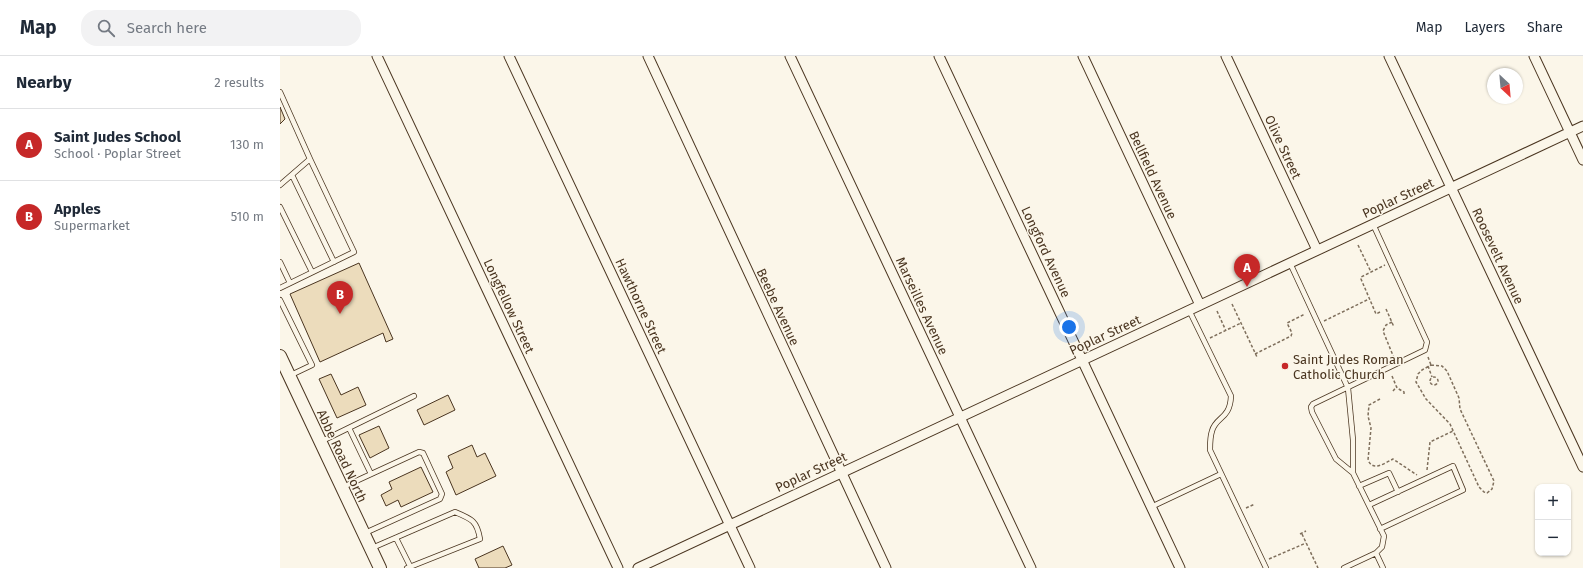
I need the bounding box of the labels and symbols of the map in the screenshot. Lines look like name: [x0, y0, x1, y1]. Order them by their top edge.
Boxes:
north arrow: [1487, 68, 1523, 104]
street label: Olive Street: [1262, 113, 1304, 182]
street label: Bellfield Avenue: [1126, 129, 1180, 221]
street label: Poplar Street: [1360, 175, 1436, 221]
street label: Longford Avenue: [1018, 204, 1074, 300]
street label: Roosevelt Avenue: [1469, 205, 1527, 307]
pin: A: [1234, 254, 1260, 287]
street label: Marseilles Avenue: [893, 255, 951, 357]
street label: Longfellow Street: [481, 256, 538, 356]
street label: Hawthorne Street: [612, 256, 670, 356]
street label: Beebe Avenue: [754, 266, 802, 348]
pin: B: [327, 281, 353, 314]
street label: Poplar Street: [1067, 312, 1143, 358]
your location: [1059, 317, 1079, 337]
place label: Saint Judes Roman Catholic Church: [1293, 352, 1404, 382]
marker: Saint Judes Roman Catholic Church: [1280, 361, 1290, 371]
street label: Abbe Road North: [314, 407, 370, 505]
street label: Poplar Street: [773, 449, 849, 495]

